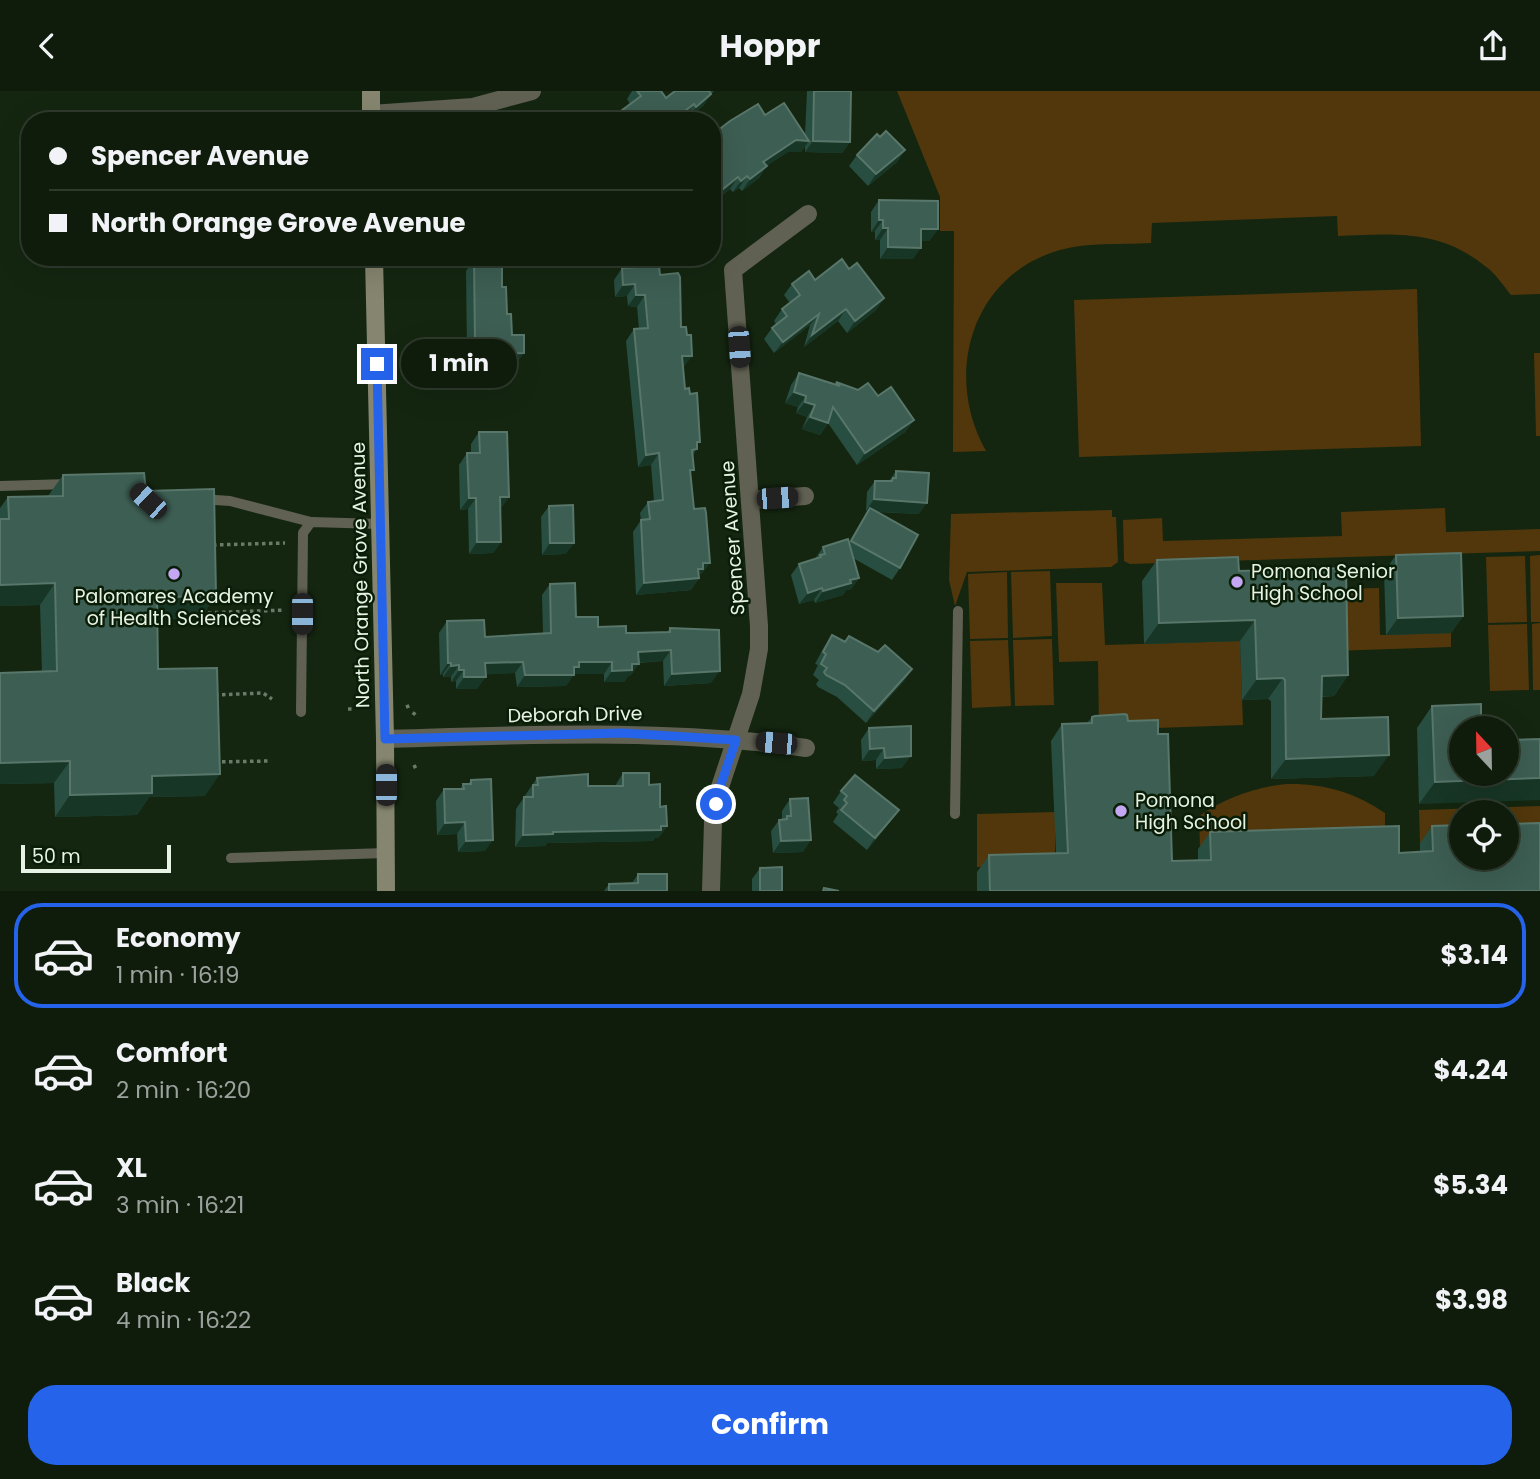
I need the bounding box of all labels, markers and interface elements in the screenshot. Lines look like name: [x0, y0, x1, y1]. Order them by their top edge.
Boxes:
text: Hoppr: [720, 23, 820, 68]
icon: back: [28, 27, 66, 65]
icon: share: [1474, 27, 1512, 65]
text: Spencer Avenue: [91, 138, 309, 174]
text: North Orange Grove Avenue: [91, 205, 466, 241]
car: [728, 325, 751, 369]
callout: 1 min: [402, 339, 517, 389]
text: 1 min: [429, 347, 489, 379]
route end: [361, 348, 393, 380]
street label: North Orange Grove Avenue: [345, 442, 376, 708]
street label: Spencer Avenue: [714, 460, 751, 616]
car: [126, 479, 171, 523]
car: [756, 486, 799, 510]
place label: Pomona Senior High School: [1251, 558, 1395, 607]
marker: Palomares Academy of Health Sciences: [166, 566, 182, 582]
marker: Pomona Senior High School: [1229, 574, 1245, 590]
place label: Palomares Academy of Health Sciences: [74, 583, 274, 632]
car: [292, 593, 313, 635]
street label: Deborah Drive: [507, 700, 643, 729]
north arrow: [1449, 716, 1519, 786]
map controls: [1449, 716, 1519, 870]
car: [755, 731, 798, 755]
car: [376, 764, 397, 806]
place label: Pomona High School: [1135, 787, 1247, 836]
route start: [700, 788, 732, 820]
button: locate: [1449, 800, 1519, 870]
marker: Pomona High School: [1113, 803, 1129, 819]
scale bar: [21, 842, 172, 874]
text: 50 m: [32, 843, 81, 870]
text: Economy: [116, 920, 240, 956]
icon: car: [32, 924, 95, 987]
text: $3.14: [1440, 937, 1508, 973]
text: 1 min · 16:19: [116, 959, 239, 991]
text: Comfort: [116, 1035, 228, 1071]
icon: car: [32, 1039, 95, 1102]
text: $4.24: [1434, 1052, 1508, 1088]
text: 2 min · 16:20: [116, 1074, 251, 1106]
text: XL: [116, 1150, 147, 1186]
icon: car: [32, 1154, 95, 1217]
text: $5.34: [1433, 1167, 1508, 1203]
text: 3 min · 16:21: [116, 1189, 244, 1221]
text: Black: [116, 1265, 190, 1301]
icon: car: [32, 1269, 95, 1332]
text: $3.98: [1435, 1282, 1508, 1318]
text: 4 min · 16:22: [116, 1304, 251, 1336]
button: Confirm: [28, 1385, 1512, 1465]

